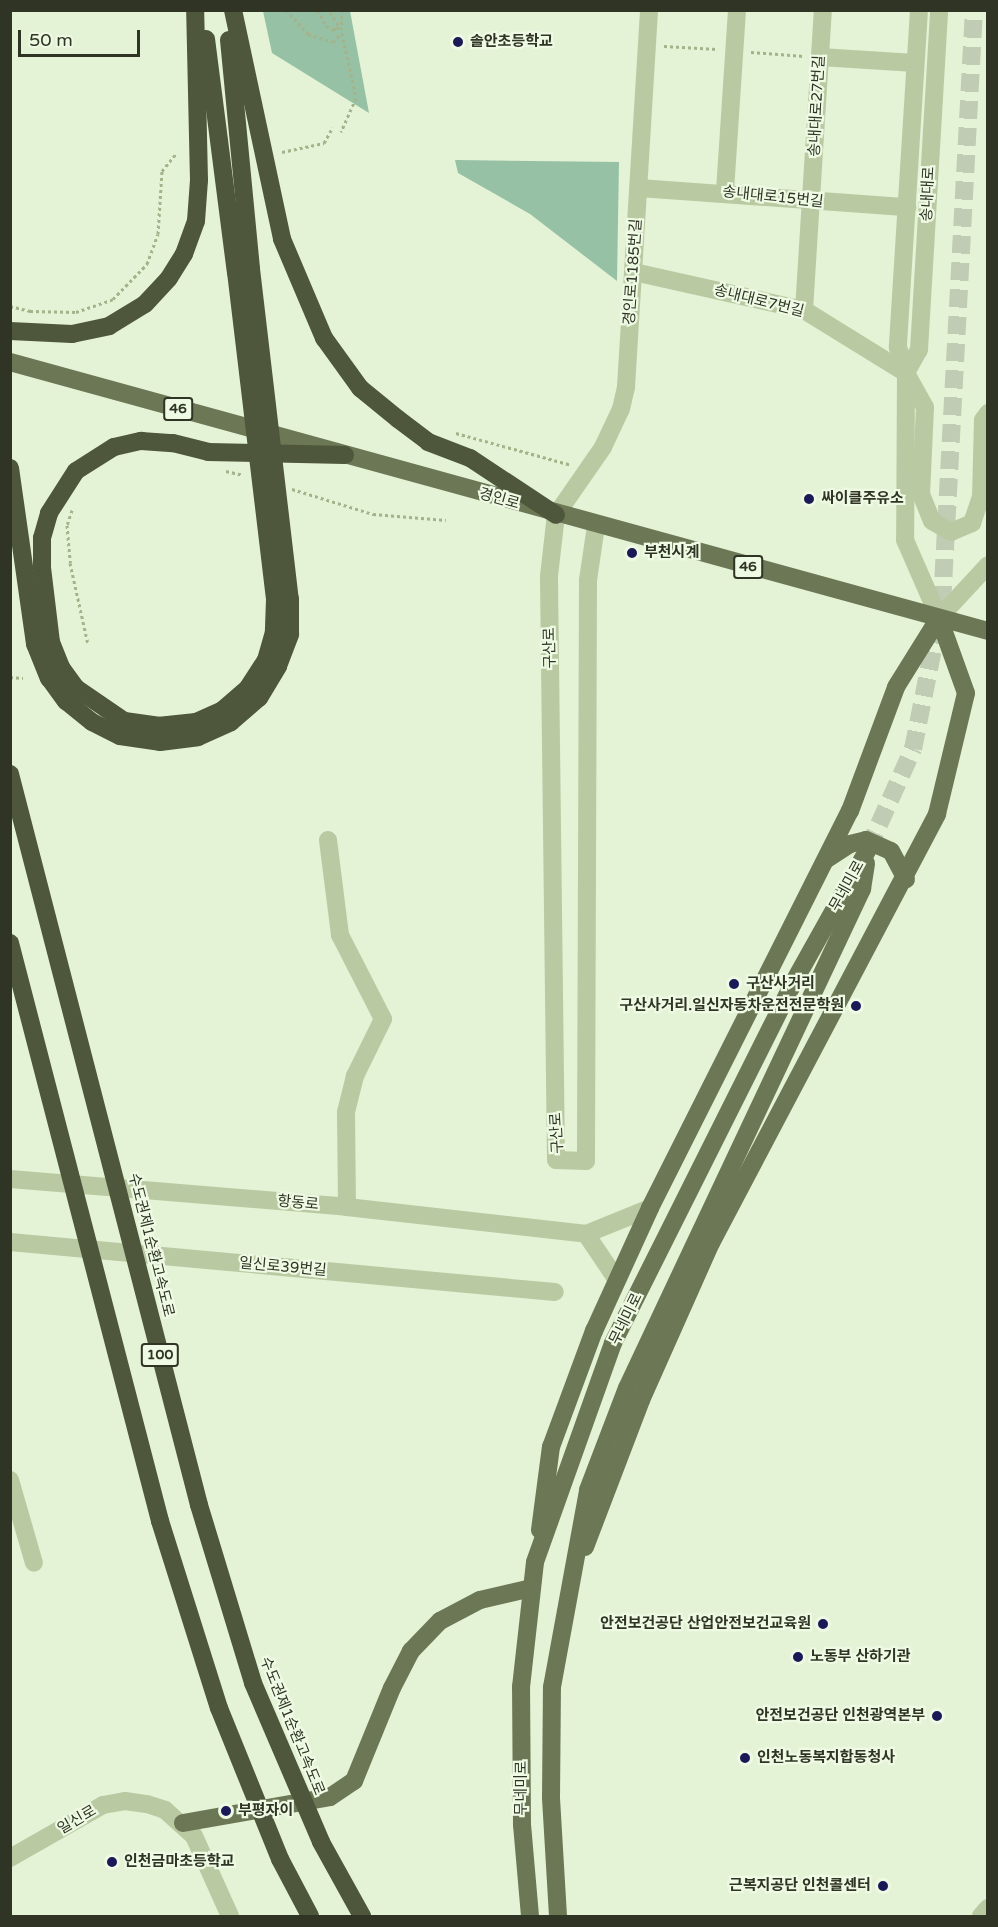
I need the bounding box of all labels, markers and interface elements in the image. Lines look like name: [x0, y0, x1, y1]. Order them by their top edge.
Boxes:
scale bar: [21, 18, 142, 56]
text: 50 m: [29, 29, 73, 51]
place label: 솔안초등학교: [470, 33, 553, 51]
marker: 솔안초등학교: [451, 35, 465, 49]
street label: 송내대로27번길: [805, 55, 829, 157]
street label: 송내대로: [918, 166, 938, 222]
street label: 송내대로15번길: [722, 183, 824, 211]
street label: 경인로1185번길: [620, 218, 646, 326]
street label: 송내대로7번길: [712, 281, 806, 321]
road number: 46: [163, 398, 193, 420]
street label: 경인로: [477, 485, 521, 513]
place label: 싸이클주유소: [821, 490, 904, 508]
marker: 싸이클주유소: [802, 492, 816, 506]
place label: 부천시계: [644, 544, 699, 562]
marker: 부천시계: [625, 546, 639, 560]
road number: 46: [733, 556, 763, 578]
street label: 구산로: [541, 627, 559, 669]
street label: 무네미로: [826, 857, 868, 915]
place label: 구산사거리: [746, 975, 815, 993]
marker: 구산사거리: [727, 977, 741, 991]
place label: 구산사거리.일신자동차운전전문학원: [619, 997, 844, 1015]
marker: 구산사거리.일신자동차운전전문학원: [849, 999, 863, 1013]
street label: 구산로: [547, 1112, 567, 1154]
street label: 수도권제1순환고속도로: [124, 1171, 178, 1319]
street label: 항동로: [277, 1192, 319, 1214]
street label: 일신로39번길: [238, 1254, 328, 1280]
street label: 무네미로: [606, 1290, 646, 1348]
road number: 100: [140, 1344, 180, 1366]
place label: 안전보건공단 산업안전보건교육원: [600, 1615, 811, 1633]
marker: 안전보건공단 산업안전보건교육원: [816, 1617, 830, 1631]
place label: 노동부 산하기관: [810, 1648, 910, 1666]
marker: 노동부 산하기관: [791, 1650, 805, 1664]
street label: 수도권제1순환고속도로: [256, 1654, 328, 1798]
place label: 안전보건공단 인천광역본부: [756, 1707, 925, 1725]
marker: 안전보건공단 인천광역본부: [930, 1709, 944, 1723]
place label: 인천노동복지합동청사: [757, 1749, 895, 1767]
marker: 인천노동복지합동청사: [738, 1751, 752, 1765]
street label: 무네미로: [513, 1760, 531, 1816]
street label: 일신로: [55, 1802, 99, 1838]
place label: 부평자이: [238, 1802, 293, 1820]
marker: 부평자이: [219, 1804, 233, 1818]
place label: 인천금마초등학교: [124, 1853, 234, 1871]
marker: 인천금마초등학교: [105, 1855, 119, 1869]
place label: 근복지공단 인천콜센터: [729, 1877, 871, 1895]
marker: 근복지공단 인천콜센터: [876, 1879, 890, 1893]

